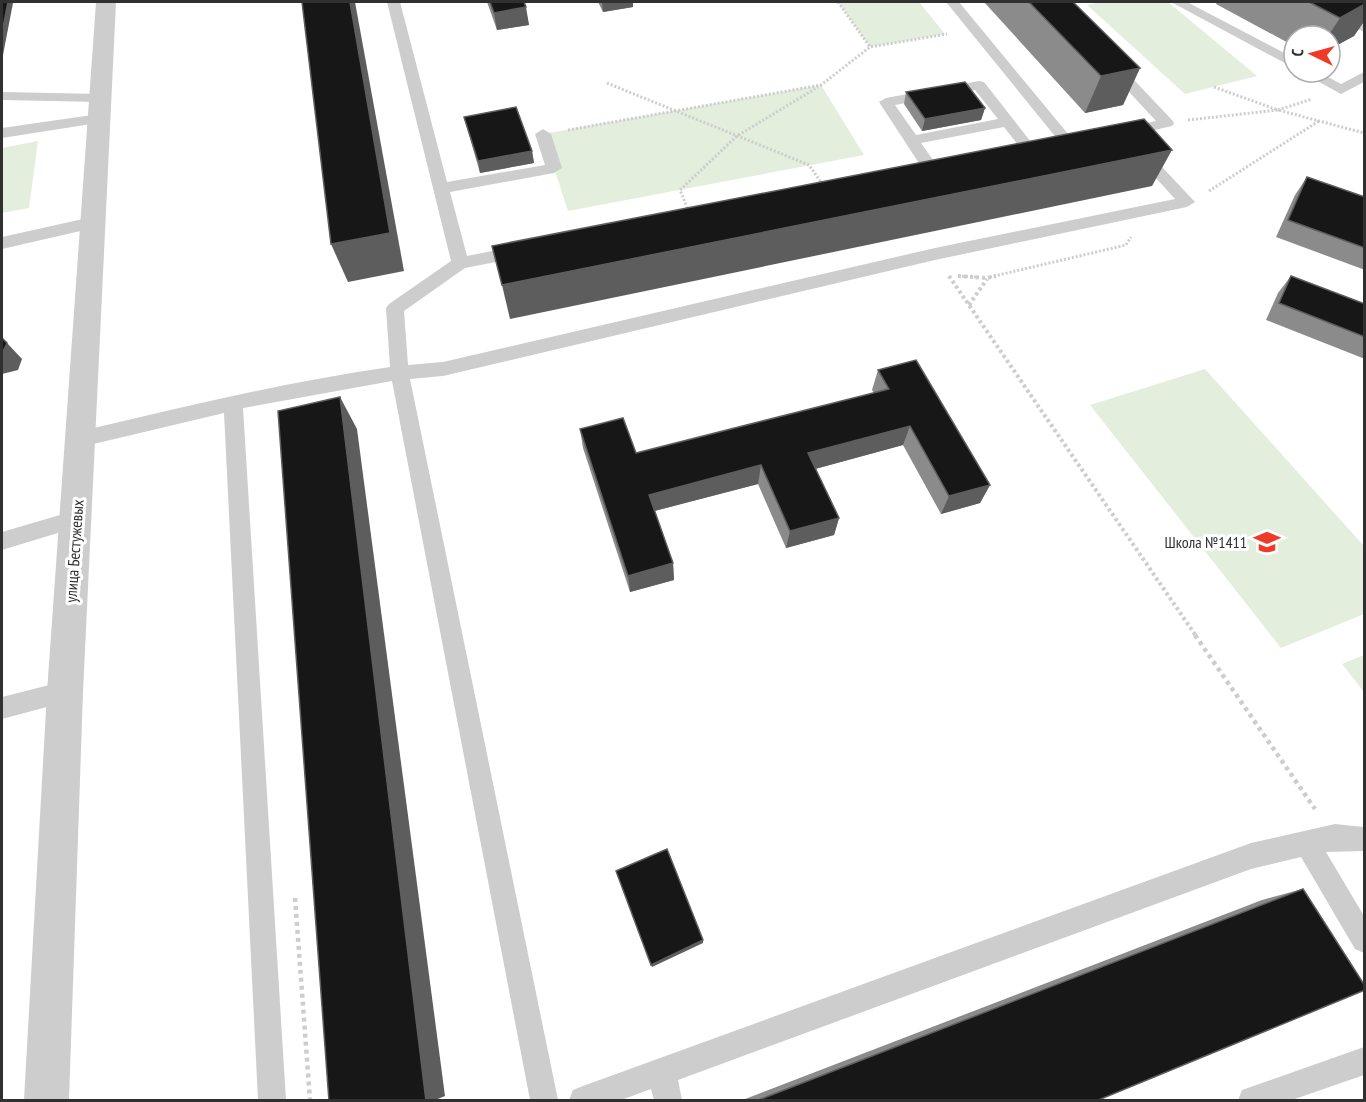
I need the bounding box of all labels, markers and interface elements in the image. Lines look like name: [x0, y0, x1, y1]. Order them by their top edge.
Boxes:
north arrow: [1282, 24, 1342, 84]
text: С: [1287, 47, 1307, 57]
street label: улица Бестужевых: [60, 498, 88, 603]
school or university icon: Школа №1411: [1252, 527, 1282, 557]
place label: Школа №1411: [1165, 532, 1247, 552]

